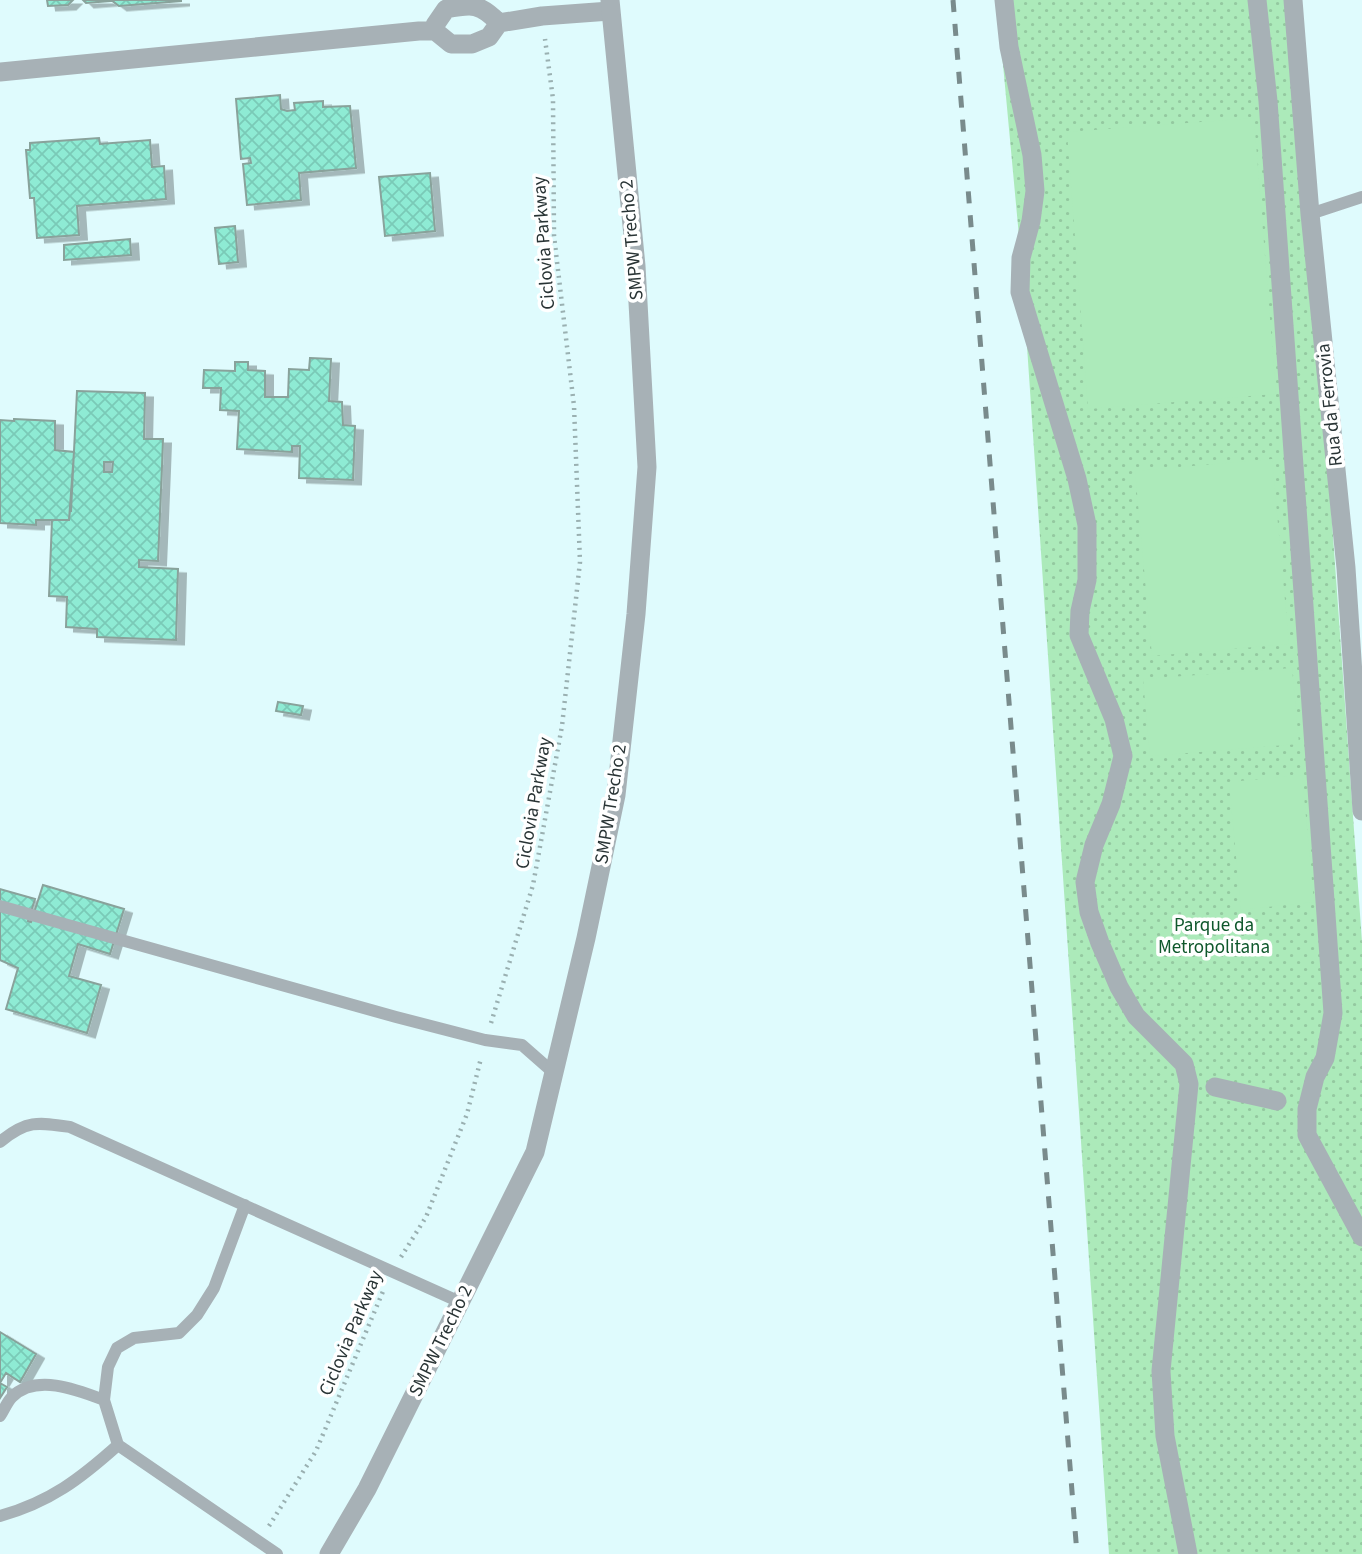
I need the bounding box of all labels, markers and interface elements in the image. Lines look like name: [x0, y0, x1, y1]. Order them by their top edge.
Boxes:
street label: Ciclovia Parkway: [526, 175, 562, 311]
street label: SMPW Trecho 2: [613, 178, 651, 302]
street label: Rua da Ferrovia: [1310, 342, 1350, 468]
street label: Ciclovia Parkway: [509, 735, 559, 871]
street label: SMPW Trecho 2: [588, 742, 634, 866]
park label: Parque da Metropolitana: [1158, 912, 1270, 961]
street label: Ciclovia Parkway: [312, 1266, 390, 1400]
street label: SMPW Trecho 2: [402, 1281, 480, 1401]

